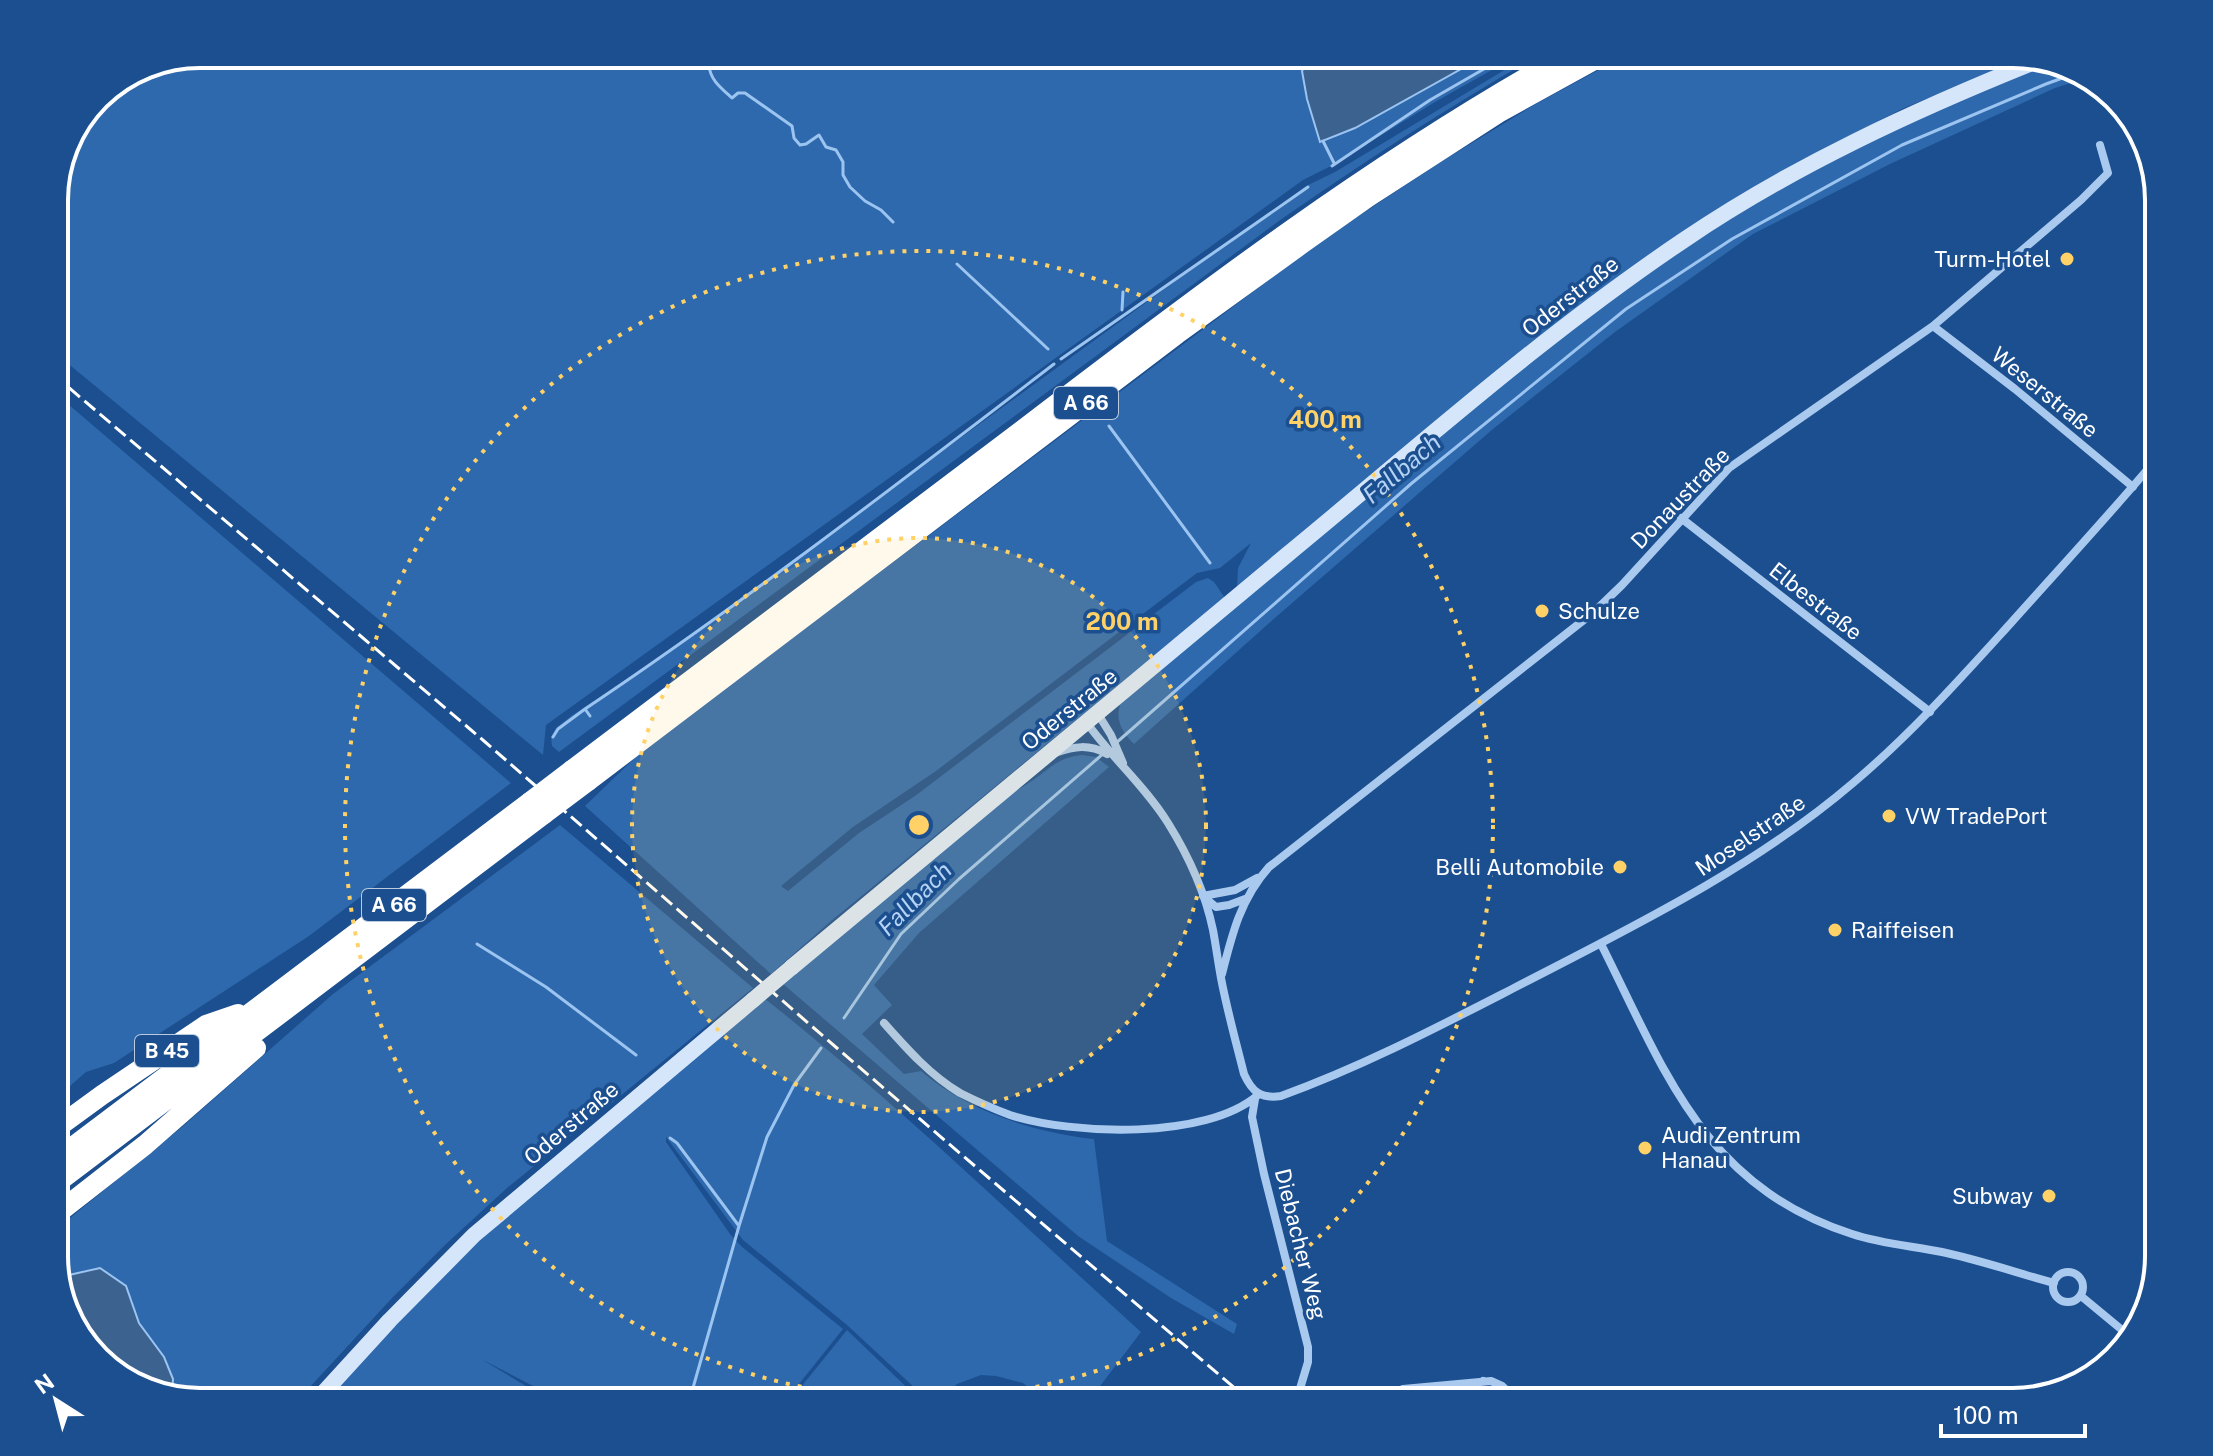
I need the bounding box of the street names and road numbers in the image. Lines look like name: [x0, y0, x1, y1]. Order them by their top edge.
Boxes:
street label: Oderstraße: [1517, 250, 1623, 342]
street label: Weserstraße: [1986, 341, 2104, 443]
road number: A 66: [1054, 387, 1118, 419]
street label: Donaustraße: [1625, 442, 1735, 554]
street label: Elbestraße: [1764, 557, 1868, 645]
street label: Oderstraße: [1016, 663, 1122, 755]
street label: Moselstraße: [1690, 789, 1810, 881]
road number: A 66: [362, 889, 426, 921]
road number: B 45: [135, 1035, 199, 1067]
street label: Oderstraße: [518, 1076, 624, 1170]
street label: Diebacher Weg: [1270, 1166, 1332, 1322]

